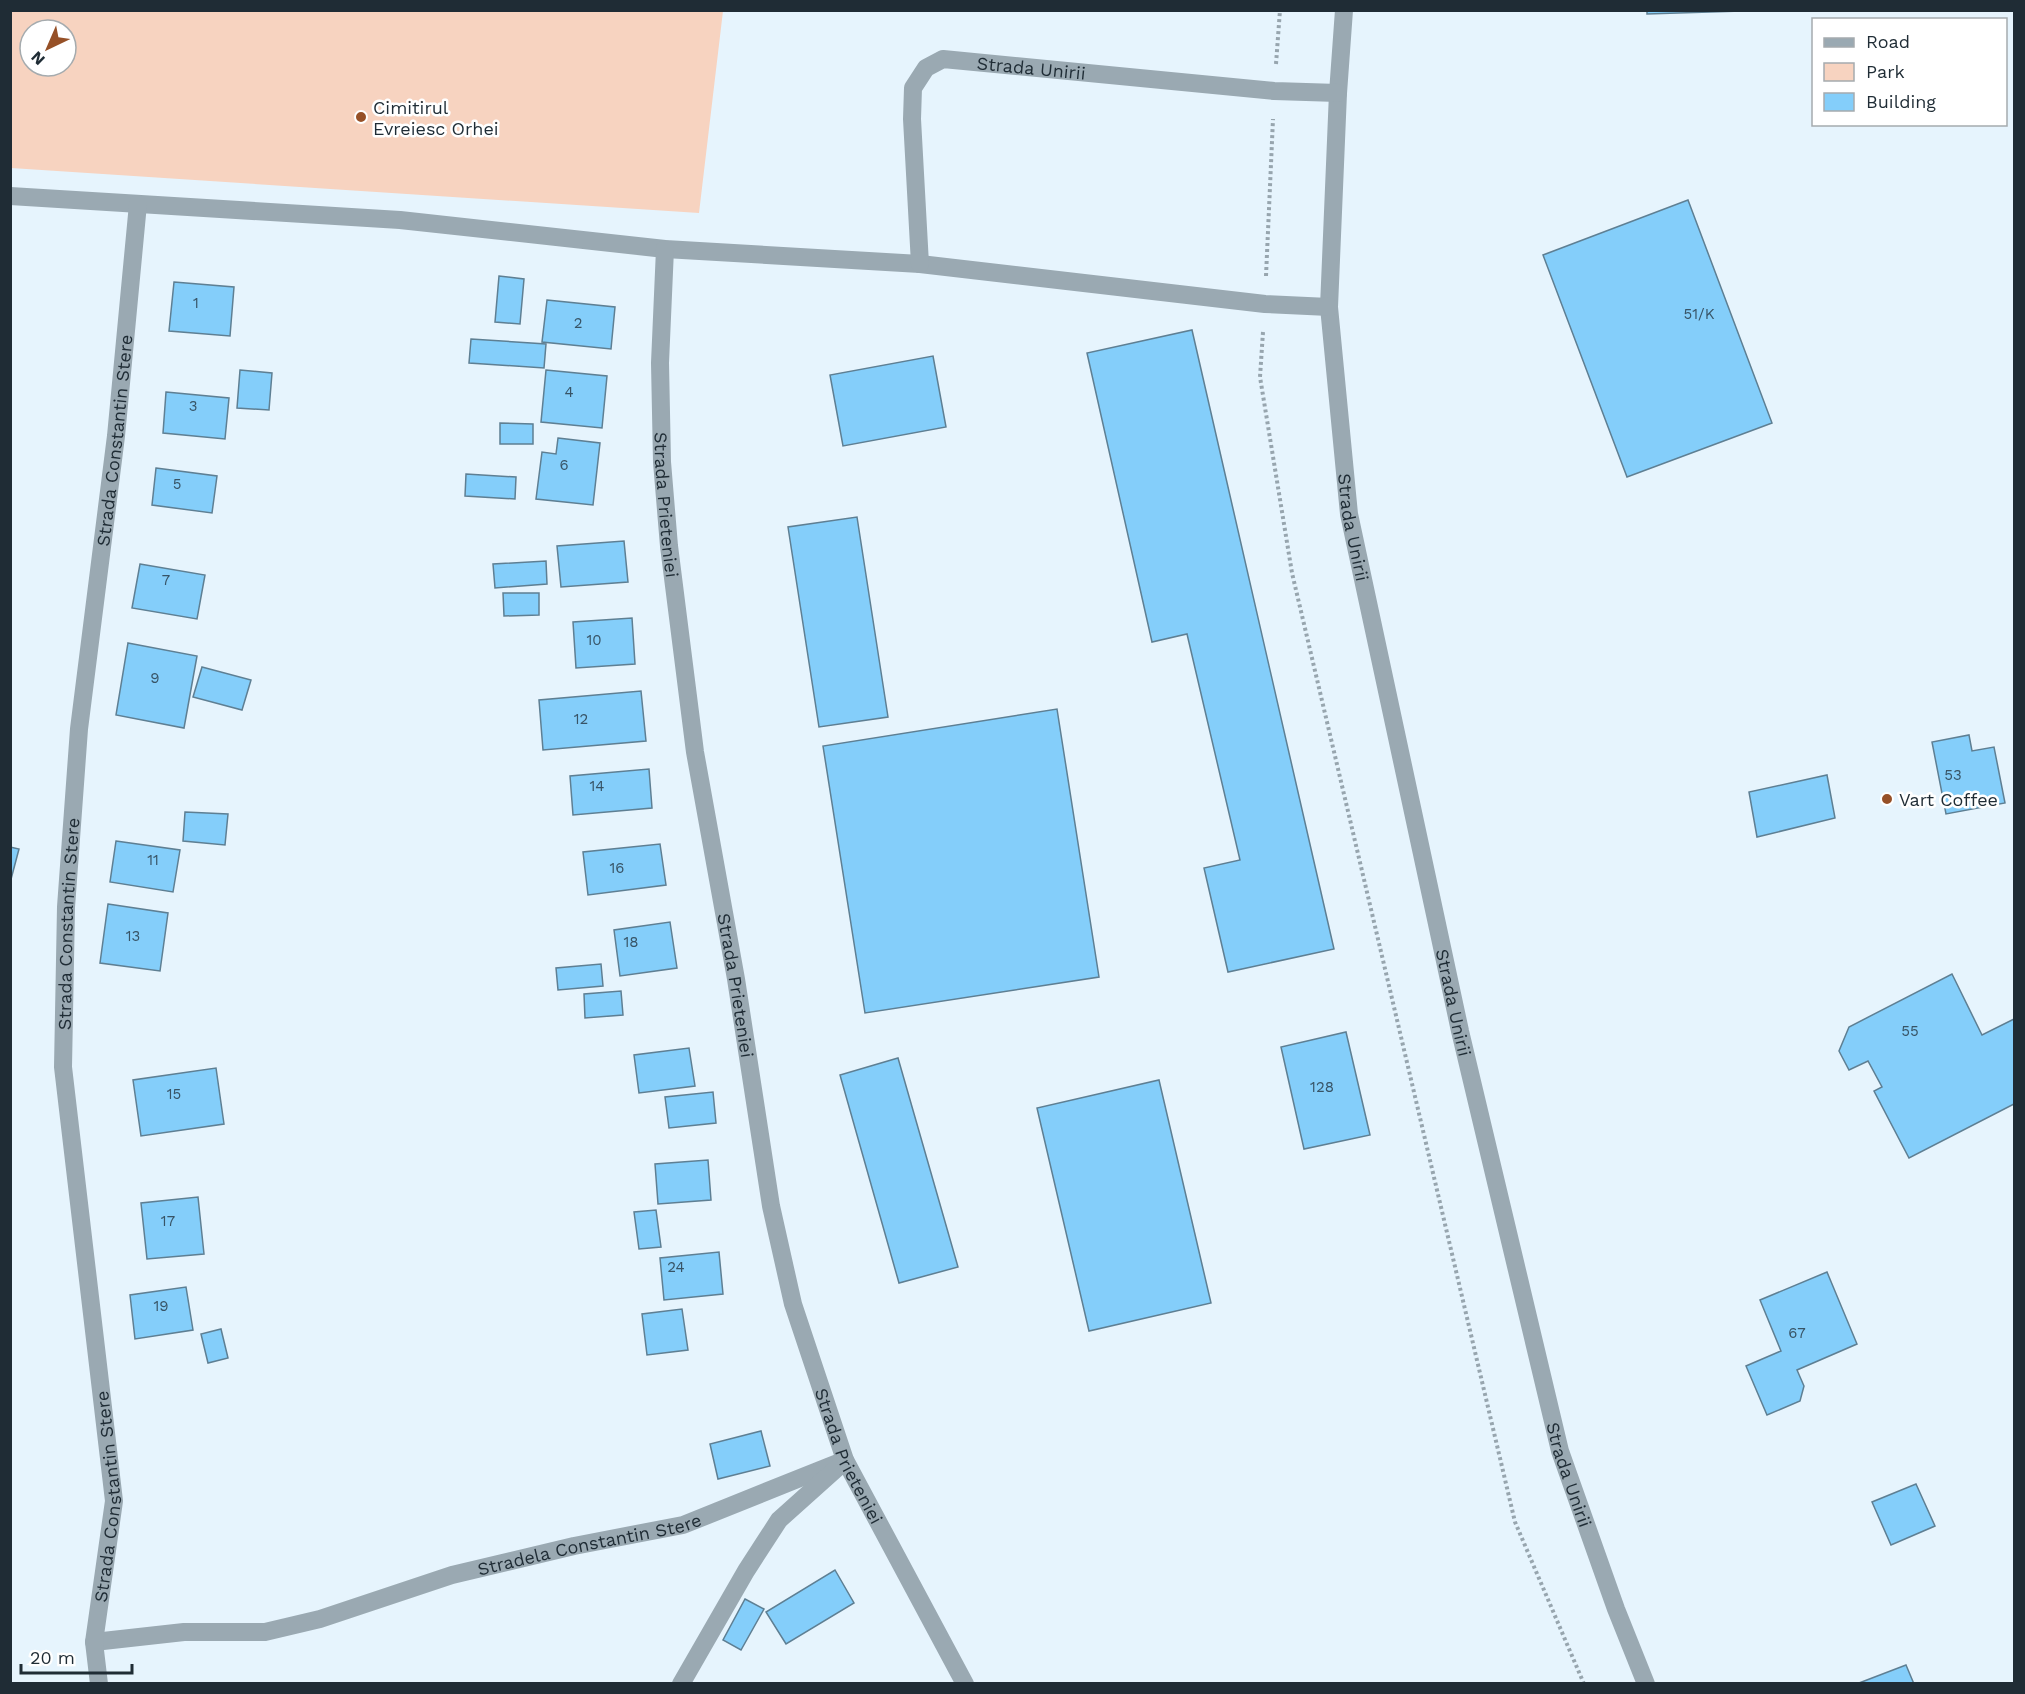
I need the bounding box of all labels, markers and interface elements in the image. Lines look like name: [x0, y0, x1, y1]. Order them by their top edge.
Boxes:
north arrow: [18, 18, 78, 78]
legend: [1812, 18, 2007, 126]
text: Road: [1866, 31, 1910, 52]
text: N: [27, 47, 49, 69]
street label: Strada Unirii: [976, 52, 1087, 83]
text: Park: [1866, 61, 1905, 82]
text: Building: [1866, 91, 1936, 112]
place label: Cimitirul Evreiesc Orhei: [373, 97, 499, 139]
marker: Cimitirul Evreiesc Orhei: [354, 110, 368, 124]
house number: 1: [193, 294, 199, 312]
house number: 51/K: [1684, 305, 1715, 323]
house number: 2: [574, 314, 582, 332]
street label: Strada Constantin Stere: [92, 334, 136, 547]
house number: 4: [564, 383, 574, 401]
house number: 3: [189, 397, 197, 415]
street label: Strada Prieteniei: [651, 432, 683, 579]
house number: 6: [559, 456, 569, 474]
street label: Strada Unirii: [1335, 472, 1374, 583]
house number: 5: [173, 475, 181, 493]
house number: 7: [162, 571, 170, 589]
house number: 10: [586, 631, 602, 649]
house number: 9: [150, 669, 160, 687]
house number: 12: [574, 710, 588, 728]
house number: 53: [1944, 766, 1962, 784]
house number: 14: [589, 777, 605, 795]
place label: Vart Coffee: [1899, 789, 1998, 810]
marker: Vart Coffee: [1880, 792, 1894, 806]
street label: Strada Constantin Stere: [53, 817, 83, 1030]
house number: 11: [147, 851, 159, 869]
house number: 16: [610, 859, 624, 877]
street label: Strada Prieteniei: [714, 911, 758, 1059]
house number: 13: [126, 927, 140, 945]
house number: 18: [623, 933, 639, 951]
street label: Strada Unirii: [1432, 947, 1476, 1058]
house number: 55: [1901, 1022, 1919, 1040]
house number: 128: [1310, 1078, 1334, 1096]
house number: 15: [167, 1085, 181, 1103]
house number: 17: [161, 1212, 175, 1230]
house number: 24: [667, 1258, 685, 1276]
house number: 19: [153, 1297, 169, 1315]
house number: 67: [1788, 1324, 1806, 1342]
street label: Strada Prieteniei: [811, 1385, 888, 1527]
street label: Strada Constantin Stere: [89, 1390, 125, 1604]
street label: Strada Unirii: [1543, 1420, 1597, 1530]
street label: Stradela Constantin Stere: [475, 1508, 704, 1579]
scale bar: [21, 1637, 132, 1675]
text: 20 m: [30, 1647, 75, 1668]

